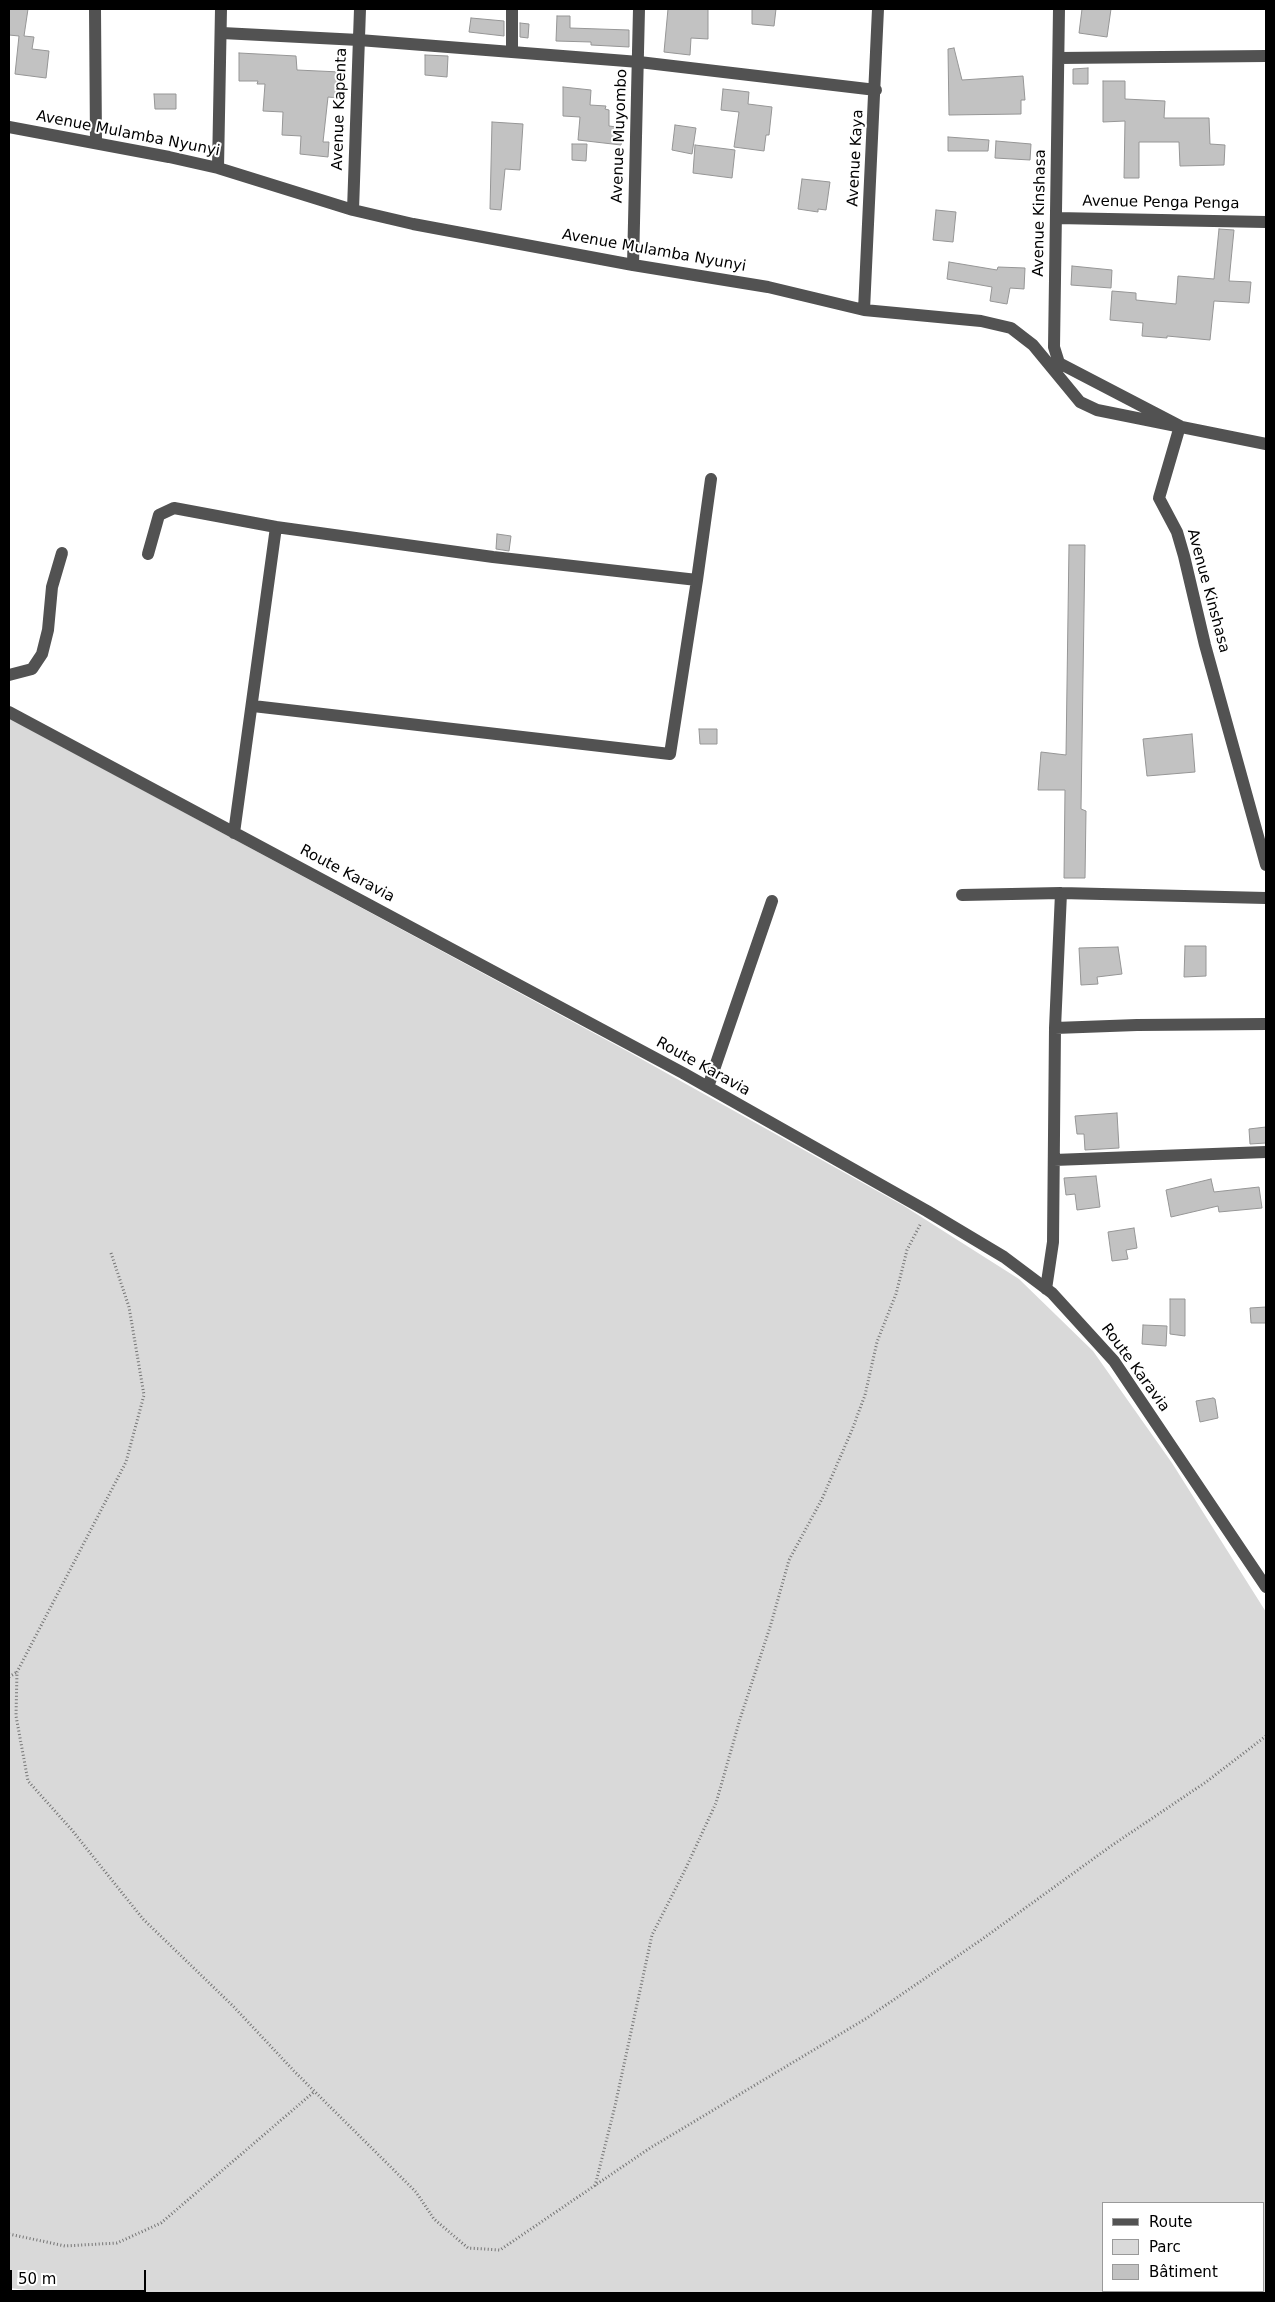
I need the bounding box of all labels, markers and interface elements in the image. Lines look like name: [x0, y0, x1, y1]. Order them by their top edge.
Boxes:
street label: Avenue Kapenta: [329, 47, 351, 171]
street label: Avenue Muyombo: [609, 69, 631, 203]
street label: Avenue Mulamba Nyunyi: [35, 107, 221, 161]
street label: Avenue Kaya: [844, 109, 868, 207]
street label: Avenue Kinshasa: [1030, 149, 1050, 277]
street label: Avenue Penga Penga: [1082, 193, 1240, 213]
street label: Avenue Mulamba Nyunyi: [561, 226, 747, 276]
street label: Avenue Kinshasa: [1183, 527, 1233, 655]
street label: Route Karavia: [297, 841, 397, 907]
street label: Route Karavia: [653, 1034, 753, 1100]
street label: Route Karavia: [1097, 1320, 1173, 1416]
legend: [1102, 2202, 1265, 2292]
text: Route: [1149, 2213, 1193, 2231]
text: Parc: [1149, 2238, 1181, 2256]
scale bar: [12, 2260, 149, 2292]
text: Bâtiment: [1149, 2263, 1218, 2281]
text: 50 m: [18, 2270, 56, 2288]

